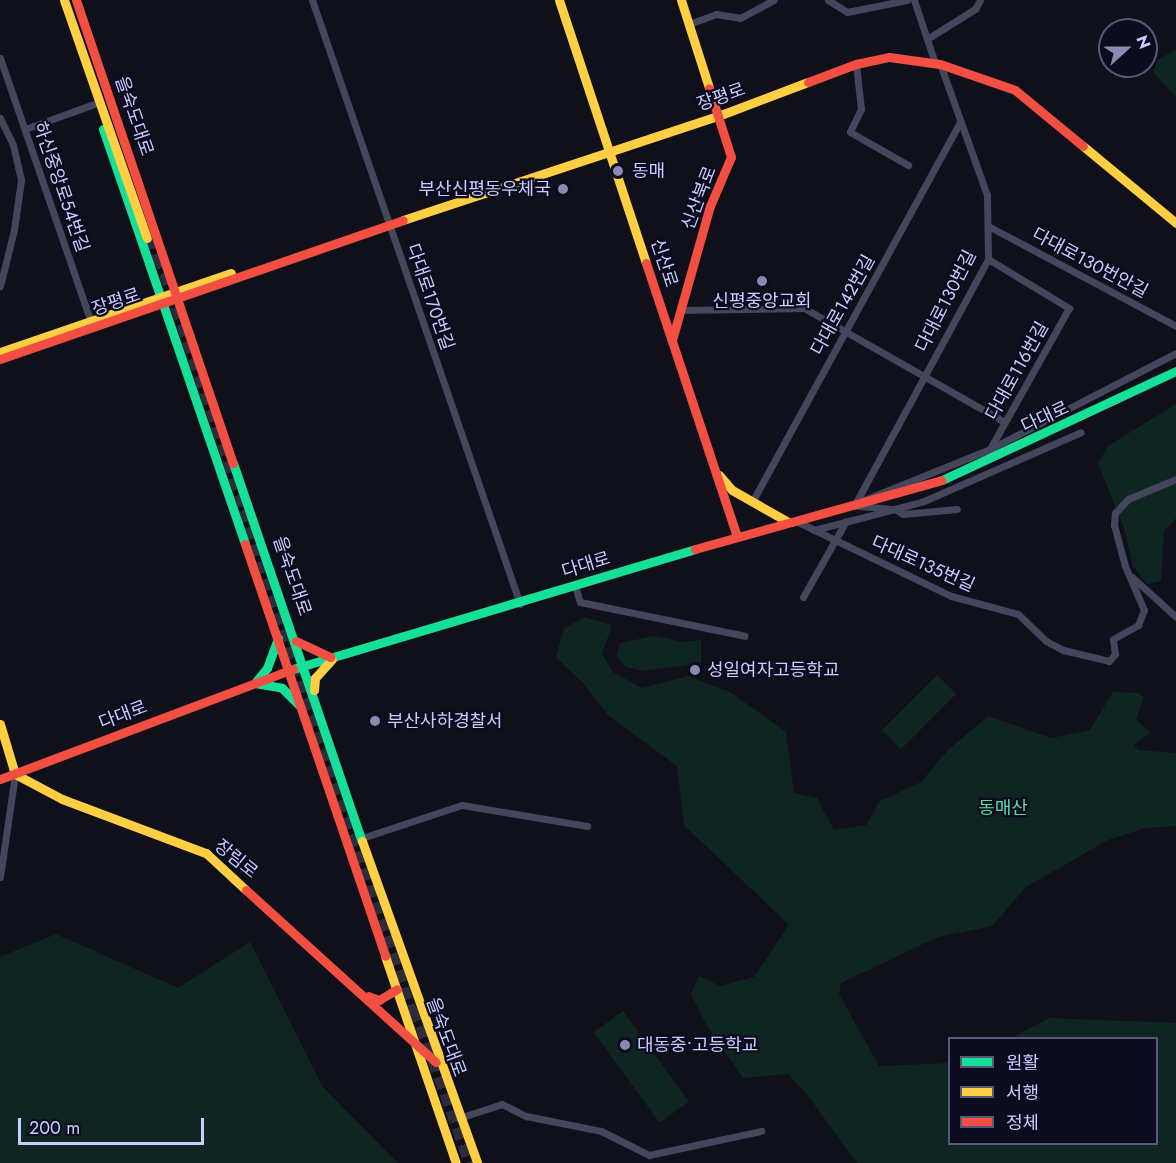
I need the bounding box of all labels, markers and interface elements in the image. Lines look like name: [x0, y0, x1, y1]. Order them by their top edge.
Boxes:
north arrow: [1098, 18, 1158, 78]
text: N: [1130, 32, 1156, 52]
street label: 을숙도대로: [110, 73, 158, 159]
street label: 장평로: [694, 78, 748, 116]
street label: 하신중앙로54번길: [29, 119, 93, 255]
place label: 동매: [632, 160, 665, 182]
marker: 동매: [609, 162, 627, 180]
street label: 신산북로: [677, 163, 721, 233]
place label: 부산신평동우체국: [419, 178, 551, 200]
marker: 부산신평동우체국: [556, 182, 570, 196]
street label: 다대로130번안길: [1028, 223, 1152, 303]
street label: 신산로: [646, 236, 682, 290]
street label: 다대로170번길: [402, 241, 458, 353]
street label: 다대로130번길: [911, 246, 981, 356]
street label: 다대로142번길: [806, 251, 880, 359]
marker: 신평중앙교회: [755, 274, 769, 288]
street label: 장평로: [89, 284, 143, 320]
place label: 신평중앙교회: [712, 290, 812, 312]
street label: 다대로116번길: [981, 318, 1053, 424]
street label: 다대로: [1018, 397, 1072, 437]
street label: 다대로135번길: [868, 532, 978, 596]
street label: 을숙도대로: [268, 533, 316, 619]
street label: 다대로: [559, 547, 613, 583]
place label: 성일여자고등학교: [707, 659, 839, 681]
marker: 성일여자고등학교: [688, 663, 702, 677]
street label: 다대로: [96, 696, 150, 734]
place label: 부산사하경찰서: [387, 710, 503, 732]
marker: 부산사하경찰서: [368, 714, 382, 728]
park label: 동매산: [978, 797, 1028, 819]
street label: 장림로: [210, 835, 262, 883]
street label: 을숙도대로: [422, 994, 470, 1080]
place label: 대동중•고등학교: [637, 1034, 758, 1056]
legend: [948, 1037, 1158, 1145]
marker: 대동중•고등학교: [618, 1038, 632, 1052]
text: 원활: [1006, 1050, 1039, 1076]
text: 서행: [1006, 1080, 1039, 1106]
scale bar: [21, 1106, 207, 1144]
text: 정체: [1006, 1110, 1039, 1136]
text: 200 m: [29, 1115, 80, 1141]

